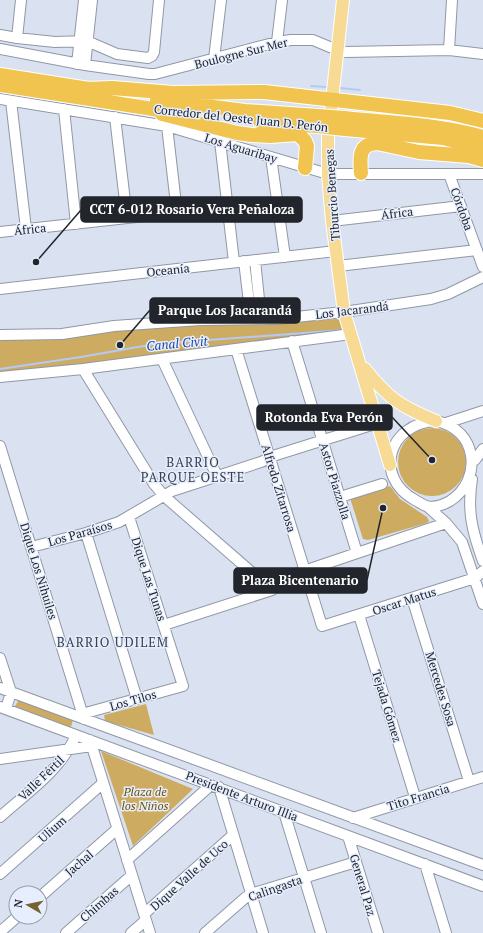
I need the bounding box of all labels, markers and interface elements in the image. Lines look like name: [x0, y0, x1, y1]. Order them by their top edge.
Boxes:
street label: Boulogne Sur Mer: [193, 34, 289, 72]
street label: Corredor del Oeste Juan D. Perón: [153, 101, 329, 135]
street label: Los Aguaribay: [203, 130, 280, 166]
street label: Tiburcio Benegas: [321, 149, 343, 241]
street label: Córdoba: [447, 185, 477, 233]
callout: CCT 6-012 Rosario Vera Peñaloza: [81, 197, 302, 222]
text: CCT 6-012 Rosario Vera Peñaloza: [89, 200, 295, 218]
street label: África: [380, 204, 414, 222]
street label: África: [13, 220, 47, 238]
street label: Oceanía: [146, 260, 190, 280]
callout: Parque Los Jacarandá: [150, 298, 300, 323]
street label: Los Jacarandá: [315, 298, 389, 322]
text: Parque Los Jacarandá: [158, 301, 293, 319]
water label: Canal Civit: [146, 331, 209, 355]
callout: Rotonda Eva Perón: [257, 405, 392, 430]
text: Rotonda Eva Perón: [265, 408, 384, 426]
street label: Astor Piazzolla: [316, 441, 354, 521]
street label: Alfredo Zitarrosa: [258, 442, 300, 534]
district label: BARRIO PARQUE OESTE: [141, 453, 245, 486]
street label: Los Paraísos: [46, 517, 114, 549]
street label: Dique Los Nihuiles: [17, 521, 61, 621]
street label: Dique Las Tunas: [128, 535, 170, 623]
callout: Plaza Bicentenario: [234, 568, 367, 593]
text: Plaza Bicentenario: [242, 571, 359, 589]
street label: Oscar Matus: [370, 584, 438, 618]
district label: BARRIO UDILEM: [57, 633, 169, 651]
street label: Mercedes Sosa: [422, 650, 460, 728]
street label: Tejada Gómez: [369, 668, 405, 744]
street label: Los Tilos: [108, 686, 158, 714]
street label: Valle Fértil: [15, 752, 67, 804]
street label: Presidente Arturo Illia: [184, 768, 300, 824]
street label: Tito Francia: [385, 780, 451, 814]
park label: Plaza de los Niños: [121, 784, 169, 813]
street label: Ulium: [35, 812, 70, 845]
street label: Dique Valle de Uco: [147, 836, 231, 914]
street label: Jachal: [62, 846, 96, 879]
street label: General Paz: [347, 852, 380, 918]
street label: Calingasta: [246, 872, 304, 904]
street label: Chimbas: [77, 883, 121, 925]
north arrow: [8, 885, 48, 925]
text: N: [11, 898, 26, 909]

